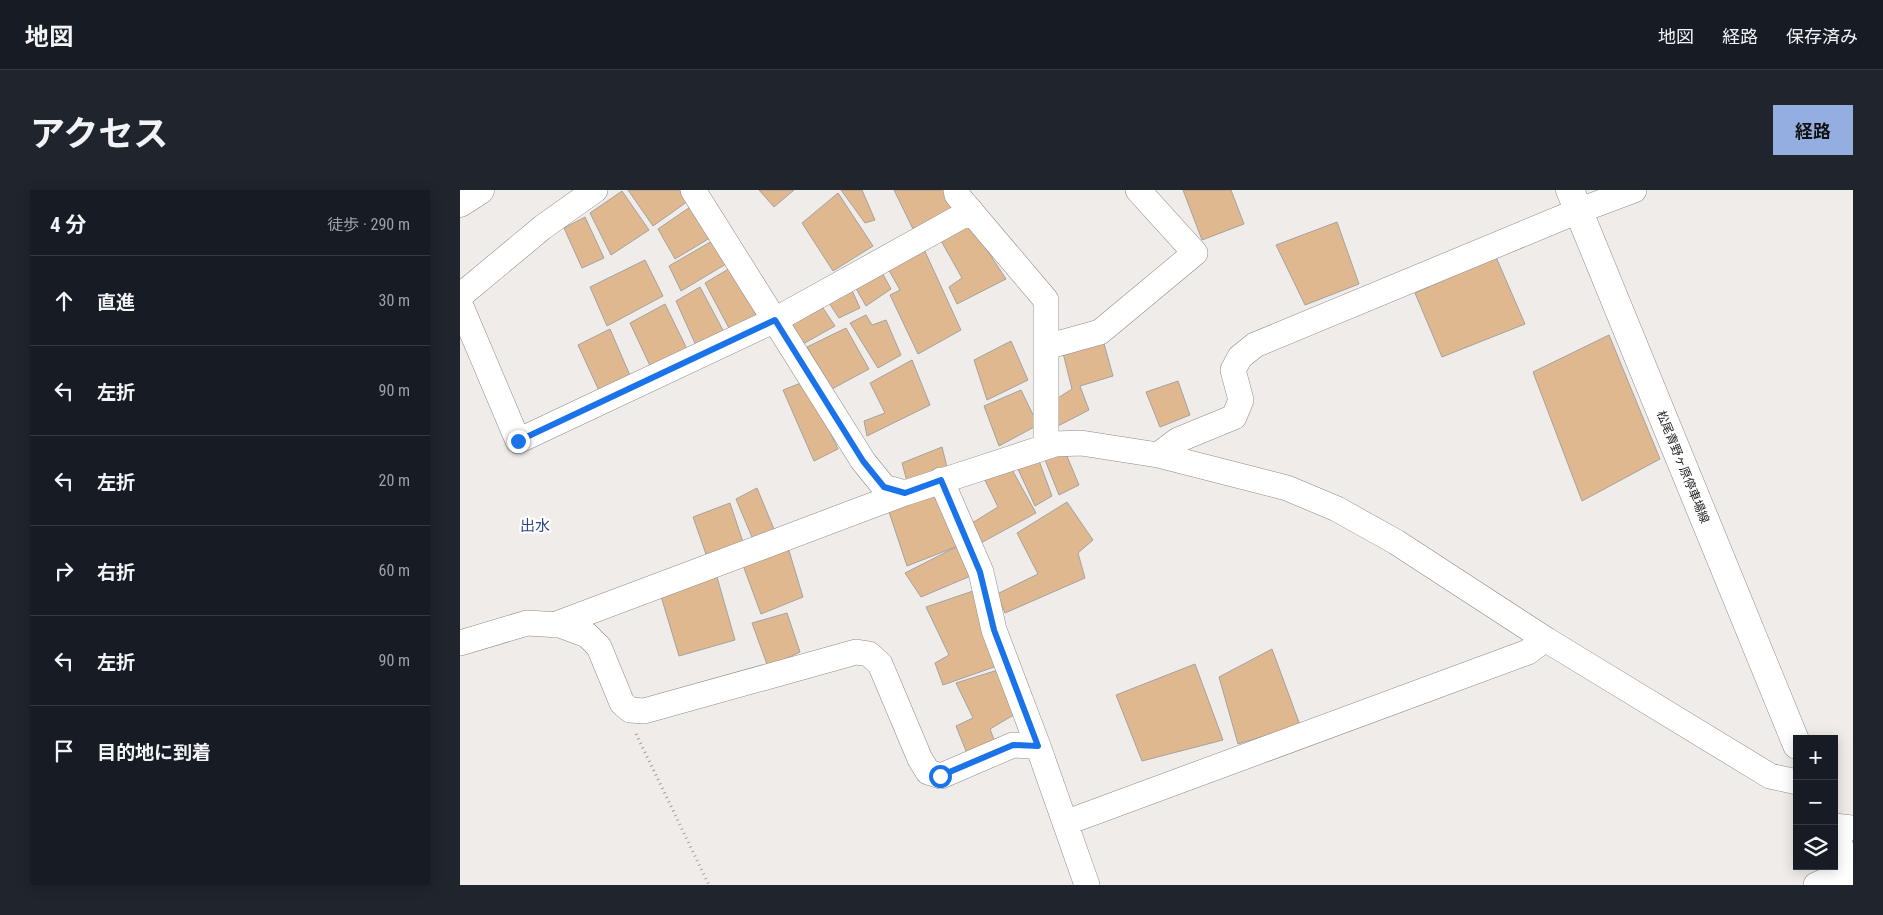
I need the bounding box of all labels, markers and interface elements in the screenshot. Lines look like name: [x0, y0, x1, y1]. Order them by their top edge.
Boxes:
text: 地図: [25, 23, 73, 51]
text: 地図: [1658, 26, 1694, 47]
text: 経路: [1722, 26, 1758, 47]
text: 保存済み: [1786, 26, 1858, 47]
button: 経路: [1773, 105, 1853, 155]
text: アクセス: [30, 114, 168, 155]
text: 4 分: [50, 213, 86, 237]
text: 徒歩 · 290 m: [327, 215, 410, 234]
icon: ahead: [50, 287, 78, 315]
text: 直進: [97, 291, 135, 314]
text: 30 m: [378, 291, 410, 310]
icon: left: [50, 377, 78, 405]
text: 左折: [97, 381, 135, 404]
text: 90 m: [378, 381, 410, 400]
street label: 松尾青野ヶ原停車場線: [1654, 409, 1712, 525]
route end: [507, 430, 530, 453]
icon: left: [50, 467, 78, 495]
text: 左折: [97, 471, 135, 494]
text: 20 m: [378, 471, 410, 490]
district label: 出水: [520, 517, 550, 535]
icon: right: [50, 557, 78, 585]
text: 右折: [97, 561, 135, 584]
text: 60 m: [378, 561, 410, 580]
icon: left: [50, 647, 78, 675]
text: 左折: [97, 651, 135, 674]
text: 90 m: [378, 651, 410, 670]
map controls: [1793, 735, 1838, 870]
button: +: [1793, 735, 1838, 780]
icon: arrive: [50, 737, 78, 765]
text: 目的地に到着: [97, 741, 211, 764]
route start: [929, 765, 952, 788]
button: −: [1793, 780, 1838, 825]
button: layers: [1793, 825, 1838, 870]

